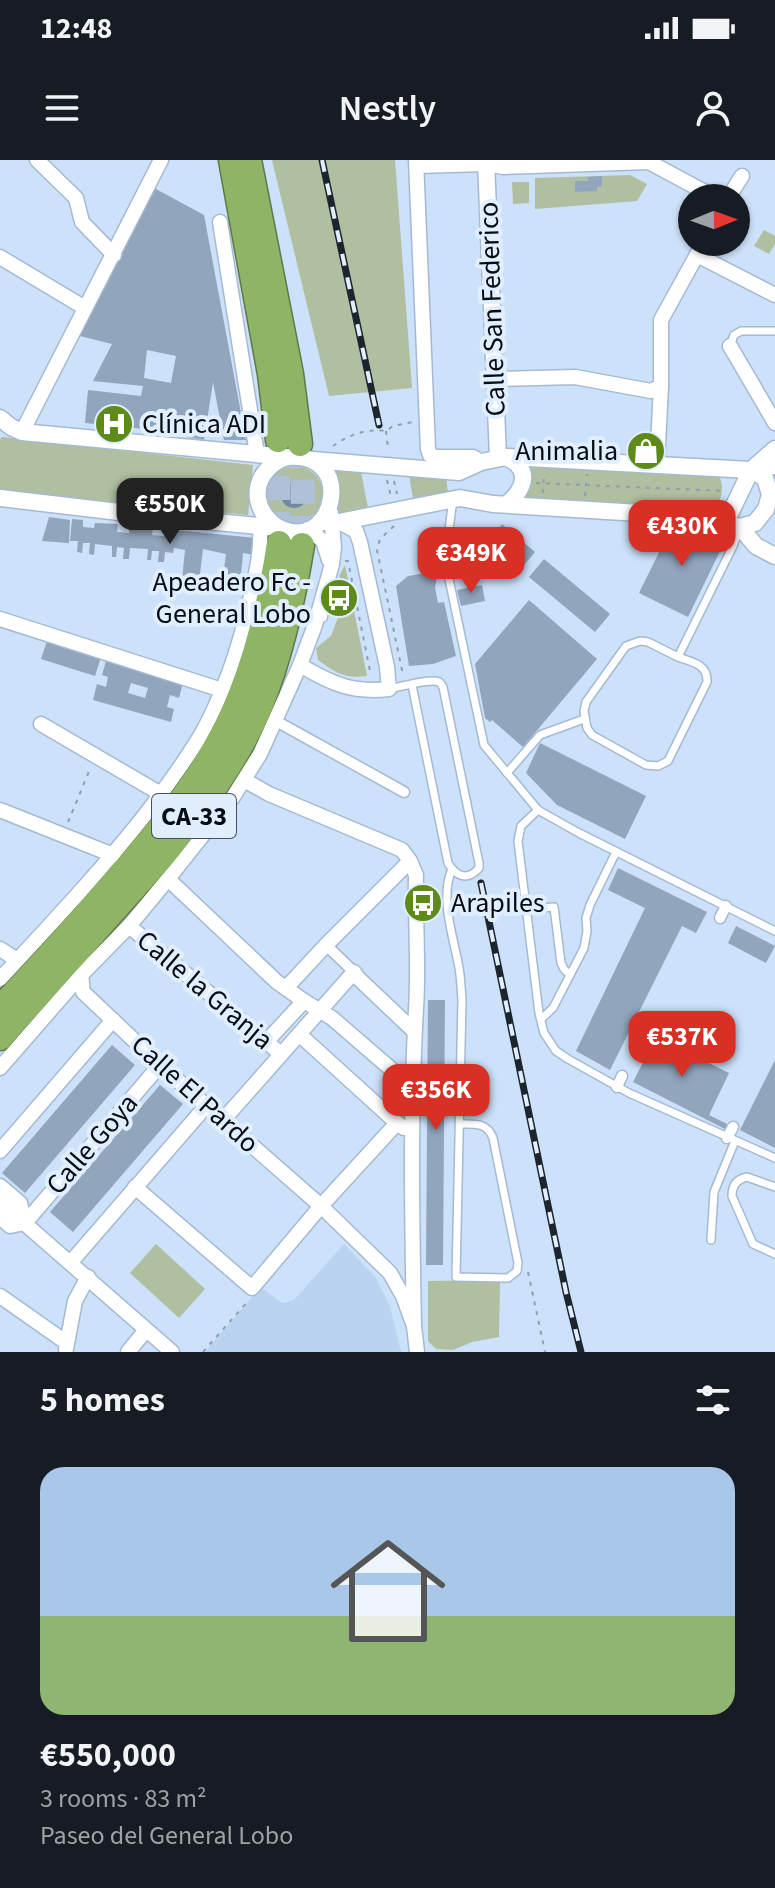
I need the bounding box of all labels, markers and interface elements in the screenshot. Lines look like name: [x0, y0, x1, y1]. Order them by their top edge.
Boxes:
text: 12:48: [40, 7, 112, 50]
text: Nestly: [339, 83, 436, 134]
icon: menu: [40, 86, 84, 130]
icon: person: [691, 86, 735, 130]
north arrow: [678, 184, 750, 256]
map controls: [678, 184, 750, 256]
street label: Calle San Federico: [468, 201, 516, 417]
hospital icon: Clínica ADI: [93, 403, 135, 445]
place label: Clínica ADI: [142, 404, 266, 444]
shop icon: Animalia: [625, 430, 667, 472]
place label: Animalia: [515, 431, 618, 471]
pin: €550K: [114, 478, 226, 546]
text: €550K: [135, 485, 205, 522]
pin: €430K: [626, 500, 738, 568]
text: €430K: [647, 507, 717, 544]
pin: €349K: [415, 527, 527, 595]
text: €349K: [436, 534, 506, 571]
place label: Apeadero Fc - General Lobo: [152, 562, 311, 634]
bus stop icon: Apeadero Fc - General Lobo: [318, 577, 360, 619]
road number: CA-33: [152, 794, 236, 838]
bus stop icon: Arapiles: [402, 882, 444, 924]
place label: Arapiles: [451, 883, 545, 923]
street label: Calle la Granja: [128, 921, 282, 1059]
pin: €537K: [626, 1011, 738, 1079]
text: €537K: [647, 1018, 717, 1055]
street label: Calle El Pardo: [122, 1026, 268, 1162]
pin: €356K: [380, 1064, 492, 1132]
text: €356K: [401, 1071, 471, 1108]
street label: Calle Goya: [37, 1085, 147, 1203]
text: 5 homes: [40, 1376, 165, 1425]
icon: filters: [691, 1378, 735, 1422]
icon: home: [316, 1519, 460, 1663]
text: €550,000: [40, 1731, 176, 1780]
text: 3 rooms · 83 m²: [40, 1780, 207, 1817]
text: Paseo del General Lobo: [40, 1817, 293, 1854]

